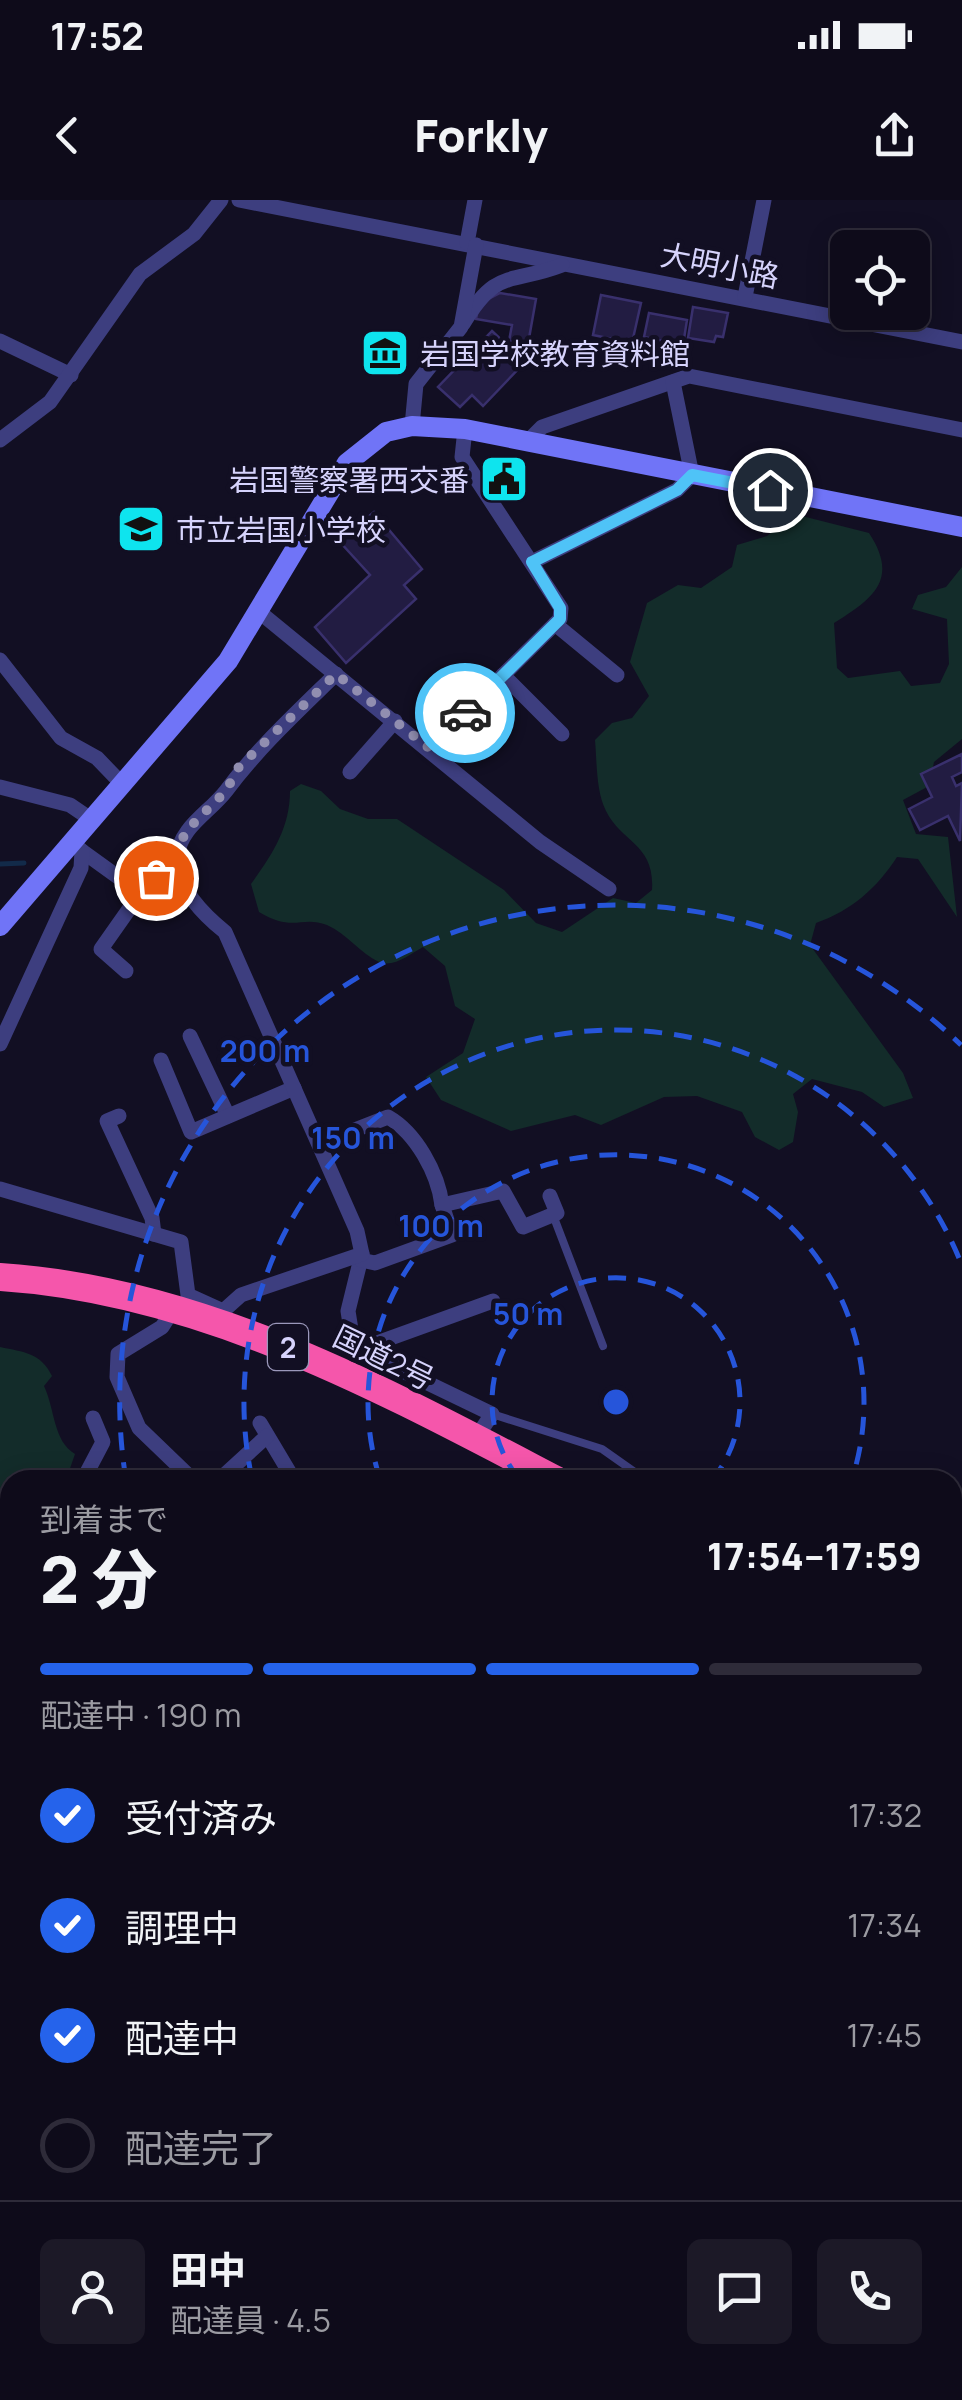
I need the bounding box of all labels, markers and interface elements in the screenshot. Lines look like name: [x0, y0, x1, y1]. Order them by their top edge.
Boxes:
text: 17:52: [50, 9, 144, 61]
text: Forkly: [414, 104, 548, 166]
icon: back: [40, 108, 95, 163]
icon: share: [867, 108, 922, 163]
map controls: [830, 230, 930, 330]
button: locate: [830, 230, 930, 330]
street label: 大明小路: [657, 233, 783, 297]
museum icon: 岩国学校教育資料館: [359, 327, 411, 379]
place label: 岩国学校教育資料館: [420, 333, 690, 374]
pin: [728, 448, 813, 533]
public building icon: 岩国警察署西交番: [478, 453, 530, 505]
place label: 岩国警察署西交番: [229, 459, 469, 500]
icon: home: [743, 463, 798, 518]
school or university icon: 市立岩国小学校: [115, 503, 167, 555]
place label: 市立岩国小学校: [176, 509, 386, 550]
courier: [415, 663, 515, 763]
icon: car: [438, 686, 493, 741]
pin: [114, 836, 199, 921]
icon: bag: [129, 851, 184, 906]
text: 200 m: [220, 1030, 310, 1071]
text: 150 m: [311, 1117, 395, 1158]
text: 100 m: [398, 1205, 484, 1246]
text: 50 m: [493, 1293, 563, 1334]
street label: 国道2号: [327, 1315, 441, 1399]
road number: 2: [268, 1324, 308, 1370]
centre of rings: [598, 1384, 634, 1420]
text: 到着まで: [40, 1497, 168, 1541]
text: 17:54–17:59: [707, 1529, 922, 1581]
text: 2 分: [40, 1534, 157, 1623]
text: 配達中 · 190 m: [40, 1693, 241, 1737]
icon: check: [40, 1788, 95, 1843]
text: 受付済み: [125, 1791, 277, 1843]
text: 17:32: [848, 1793, 922, 1837]
icon: check: [40, 1898, 95, 1953]
text: 調理中: [125, 1901, 239, 1953]
text: 17:34: [847, 1903, 922, 1947]
icon: check: [40, 2008, 95, 2063]
text: 配達中: [125, 2011, 239, 2063]
text: 17:45: [847, 2013, 922, 2057]
text: 配達完了: [125, 2121, 277, 2173]
button: person: [40, 2239, 145, 2344]
button: chat: [687, 2239, 792, 2344]
button: phone: [817, 2239, 922, 2344]
text: 田中: [170, 2243, 246, 2295]
text: 配達員 · 4.5: [170, 2298, 331, 2342]

